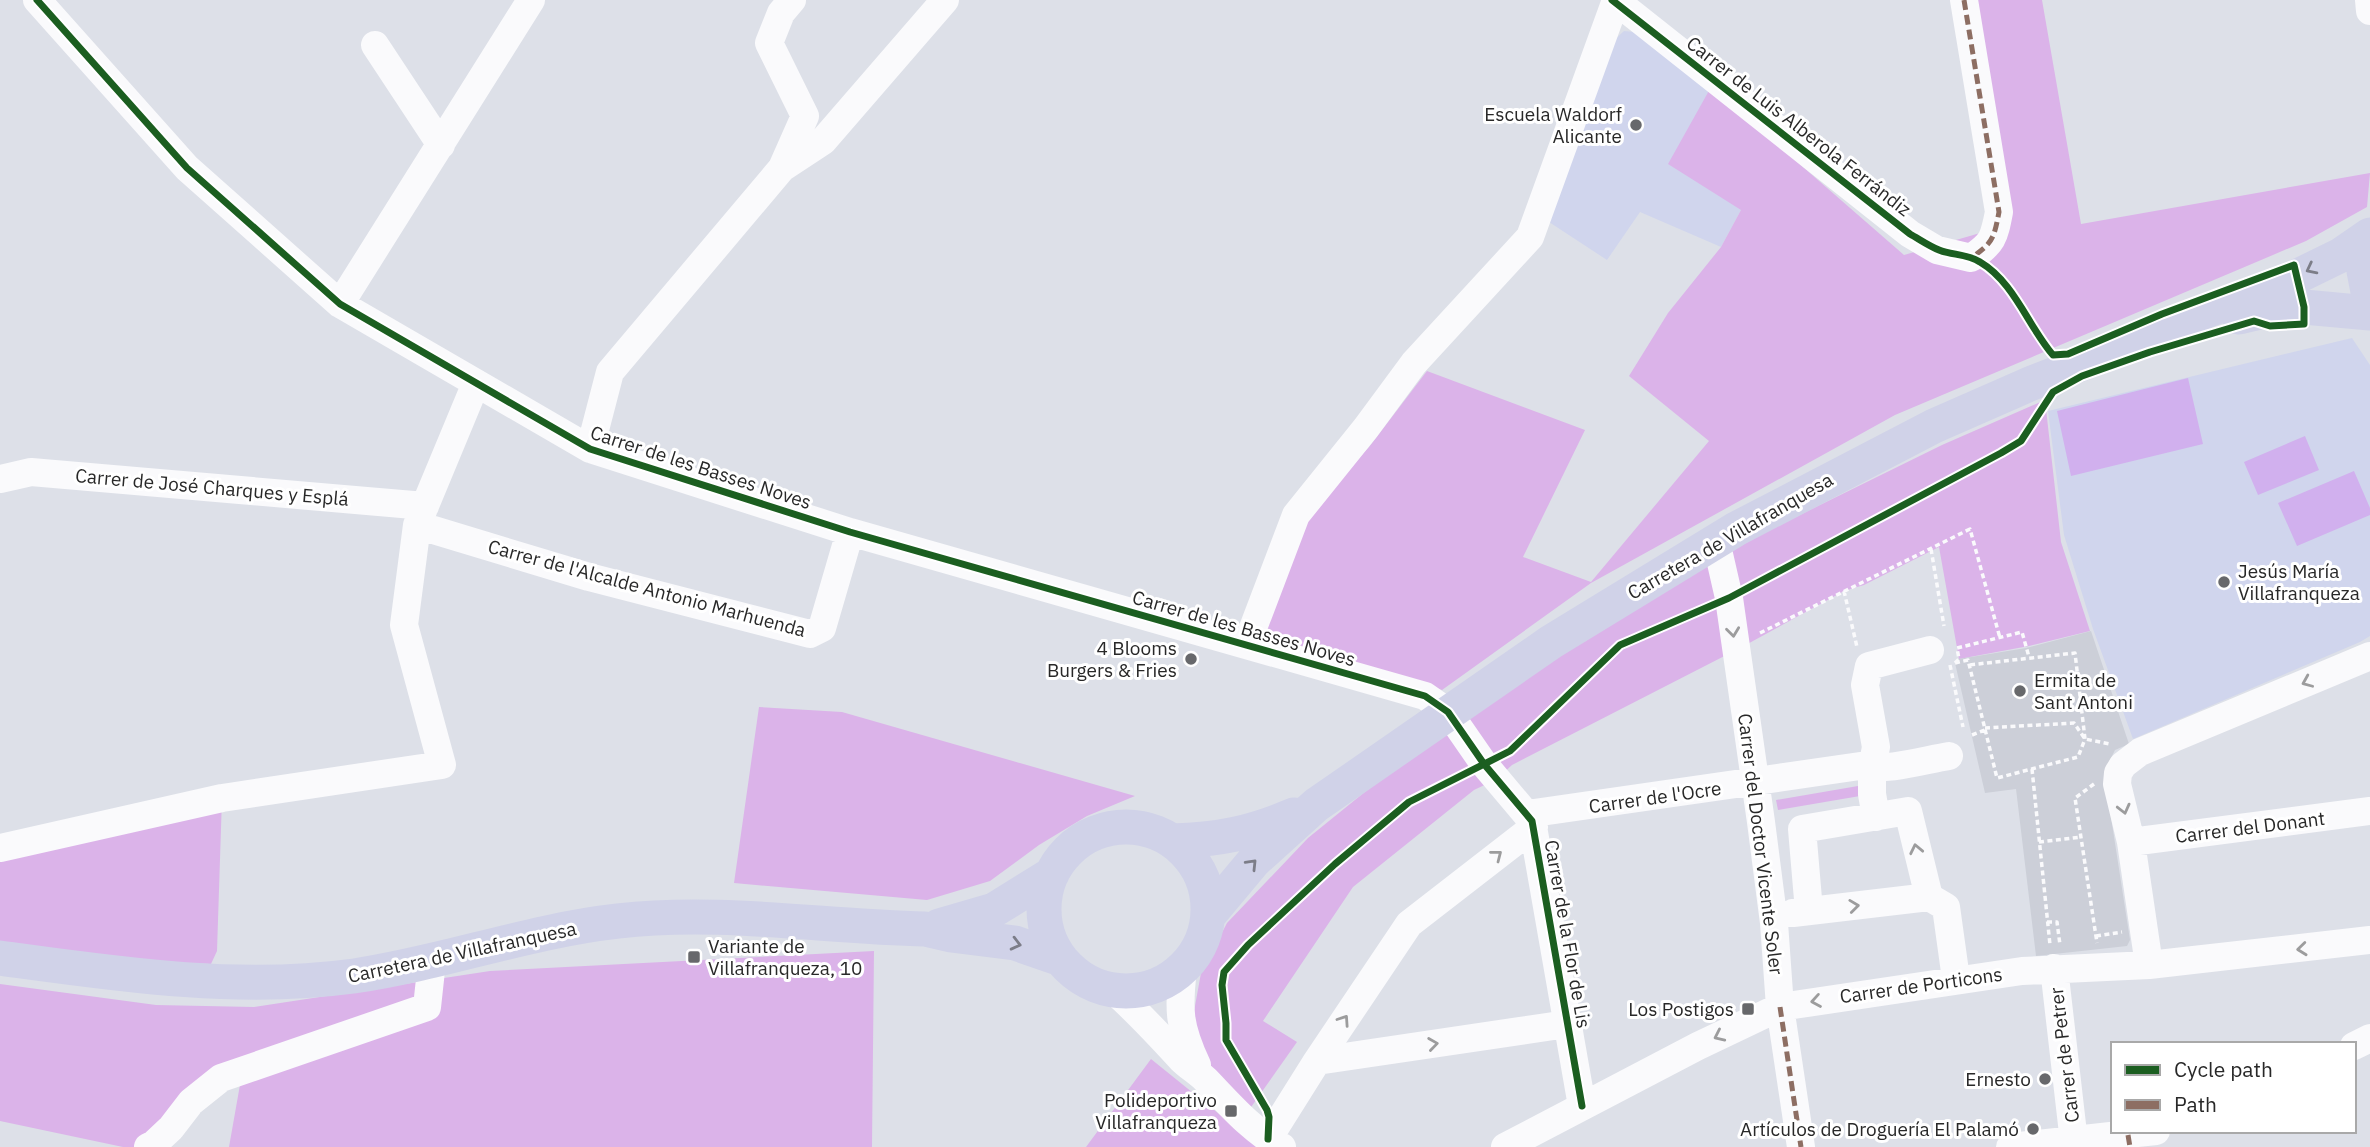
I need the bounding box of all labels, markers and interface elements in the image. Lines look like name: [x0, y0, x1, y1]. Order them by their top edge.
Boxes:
street label: Carrer de Luis Alberola Ferrándiz: [1682, 31, 1916, 221]
place label: Escuela Waldorf Alicante: [1484, 102, 1622, 148]
marker: Escuela Waldorf Alicante: [1628, 117, 1644, 133]
one-way arrow: [2306, 261, 2319, 275]
street label: Carrer de les Basses Noves: [588, 420, 814, 514]
street label: Carrer de José Charques y Esplá: [74, 463, 350, 511]
street label: Carretera de Villafranquesa: [1623, 467, 1837, 605]
street label: Carrer de l'Alcalde Antonio Marhuenda: [485, 534, 809, 642]
place label: Jesús María Villafranqueza: [2238, 559, 2360, 605]
marker: Jesús María Villafranqueza: [2216, 574, 2232, 590]
street label: Carrer de les Basses Noves: [1130, 585, 1358, 671]
one-way arrow: [1725, 626, 1740, 638]
place label: 4 Blooms Burgers & Fries: [1047, 636, 1177, 682]
marker: 4 Blooms Burgers & Fries: [1183, 651, 1199, 667]
place label: Ermita de Sant Antoni: [2034, 668, 2133, 714]
one-way arrow: [2302, 674, 2314, 688]
marker: Ermita de Sant Antoni: [2012, 683, 2028, 699]
street label: Carrer del Doctor Vicente Soler: [1733, 712, 1789, 976]
street label: Carrer de l'Ocre: [1587, 776, 1723, 818]
one-way arrow: [2116, 803, 2130, 815]
street label: Carrer del Donant: [2174, 806, 2326, 848]
street label: Carrer de la Flor de Lis: [1540, 838, 1596, 1030]
one-way arrow: [1910, 843, 1925, 855]
one-way arrow: [1490, 851, 1502, 864]
one-way arrow: [1243, 859, 1256, 872]
one-way arrow: [1849, 898, 1860, 913]
street label: Carretera de Villafranquesa: [346, 916, 578, 988]
place label: Variante de Villafranqueza, 10: [708, 934, 862, 980]
one-way arrow: [1010, 936, 1022, 950]
one-way arrow: [2296, 941, 2308, 956]
marker: Variante de Villafranqueza, 10: [686, 949, 702, 965]
street label: Carrer de Porticons: [1838, 962, 2004, 1008]
street label: Carrer de Petrer: [2044, 986, 2084, 1124]
one-way arrow: [1810, 993, 1822, 1008]
place label: Los Postigos: [1628, 997, 1734, 1021]
marker: Los Postigos: [1740, 1001, 1756, 1017]
one-way arrow: [1336, 1015, 1349, 1028]
one-way arrow: [1714, 1027, 1726, 1041]
one-way arrow: [1427, 1037, 1438, 1052]
legend: [2111, 1042, 2356, 1133]
text: Cycle path: [2174, 1055, 2273, 1083]
place label: Ernesto: [1965, 1067, 2031, 1091]
marker: Ernesto: [2037, 1071, 2053, 1087]
place label: Polideportivo Villafranqueza: [1095, 1088, 1217, 1134]
text: Path: [2174, 1090, 2217, 1118]
marker: Polideportivo Villafranqueza: [1223, 1103, 1239, 1119]
place label: Artículos de Droguería El Palamó: [1740, 1117, 2019, 1141]
marker: Artículos de Droguería El Palamó: [2025, 1121, 2041, 1137]

